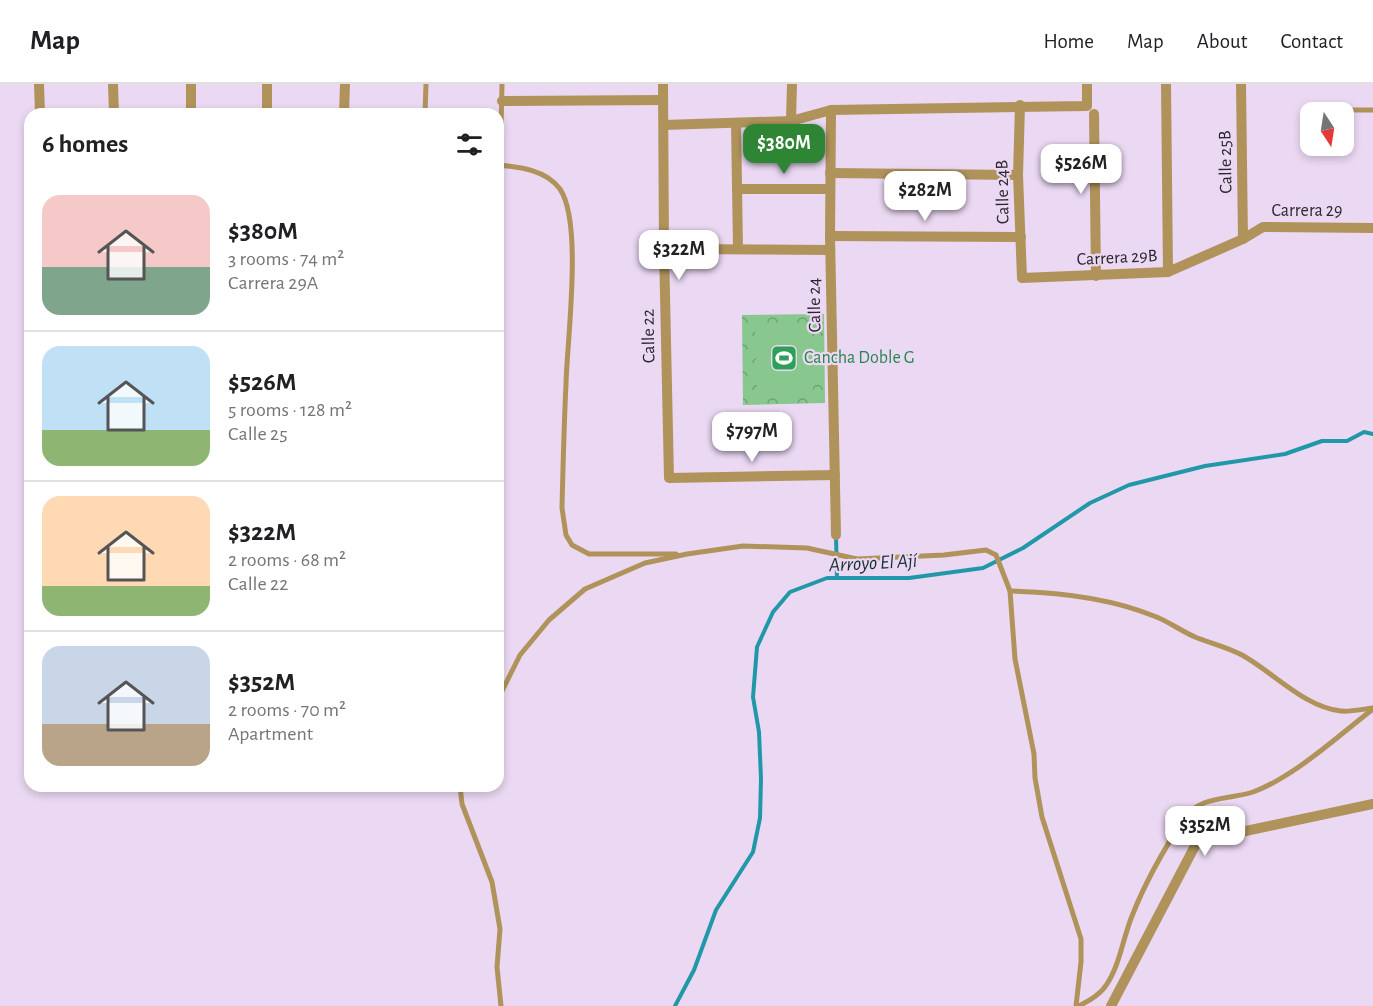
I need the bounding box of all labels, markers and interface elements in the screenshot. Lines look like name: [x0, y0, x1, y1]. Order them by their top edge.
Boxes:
text: Map: [30, 27, 80, 55]
text: Home: [1043, 31, 1094, 52]
text: Map: [1127, 31, 1164, 52]
text: About: [1197, 31, 1247, 52]
text: Contact: [1280, 31, 1343, 52]
north arrow: [1300, 102, 1354, 156]
map controls: [1300, 102, 1354, 156]
pin: $380M: [742, 124, 826, 175]
icon: filters: [453, 128, 486, 161]
street label: Calle 25B: [1216, 130, 1236, 194]
text: 6 homes: [42, 131, 128, 157]
text: $380M: [757, 133, 811, 153]
pin: $526M: [1039, 144, 1123, 195]
text: $526M: [1055, 153, 1107, 173]
street label: Calle 24B: [993, 160, 1013, 224]
pin: $282M: [883, 171, 967, 222]
text: $282M: [898, 180, 952, 200]
street label: Carrera 29: [1272, 202, 1342, 220]
text: $380M: [228, 218, 298, 244]
icon: home: [90, 219, 162, 291]
pin: $322M: [637, 230, 721, 281]
text: $322M: [653, 239, 705, 259]
street label: Carrera 29B: [1076, 247, 1158, 269]
text: 3 rooms · 74 m²: [228, 249, 344, 269]
text: Carrera 29A: [228, 273, 318, 293]
street label: Calle 24: [806, 277, 824, 332]
street label: Calle 22: [640, 309, 658, 363]
sports icon: Cancha Doble G: [769, 343, 799, 373]
place label: Cancha Doble G: [804, 349, 915, 367]
text: $526M: [228, 369, 296, 395]
icon: home: [90, 370, 162, 442]
text: 5 rooms · 128 m²: [228, 400, 352, 420]
pin: $797M: [710, 412, 794, 463]
text: $797M: [726, 421, 778, 441]
text: Calle 25: [228, 424, 288, 444]
text: $322M: [228, 519, 296, 545]
icon: home: [90, 520, 162, 592]
text: 2 rooms · 68 m²: [228, 550, 346, 570]
water label: Arroyo El Ají: [828, 551, 919, 575]
text: Calle 22: [228, 574, 288, 594]
text: $352M: [228, 669, 295, 695]
icon: home: [90, 670, 162, 742]
text: 2 rooms · 70 m²: [228, 700, 346, 720]
text: Apartment: [228, 724, 313, 744]
pin: $352M: [1163, 806, 1247, 857]
text: $352M: [1179, 815, 1231, 835]

